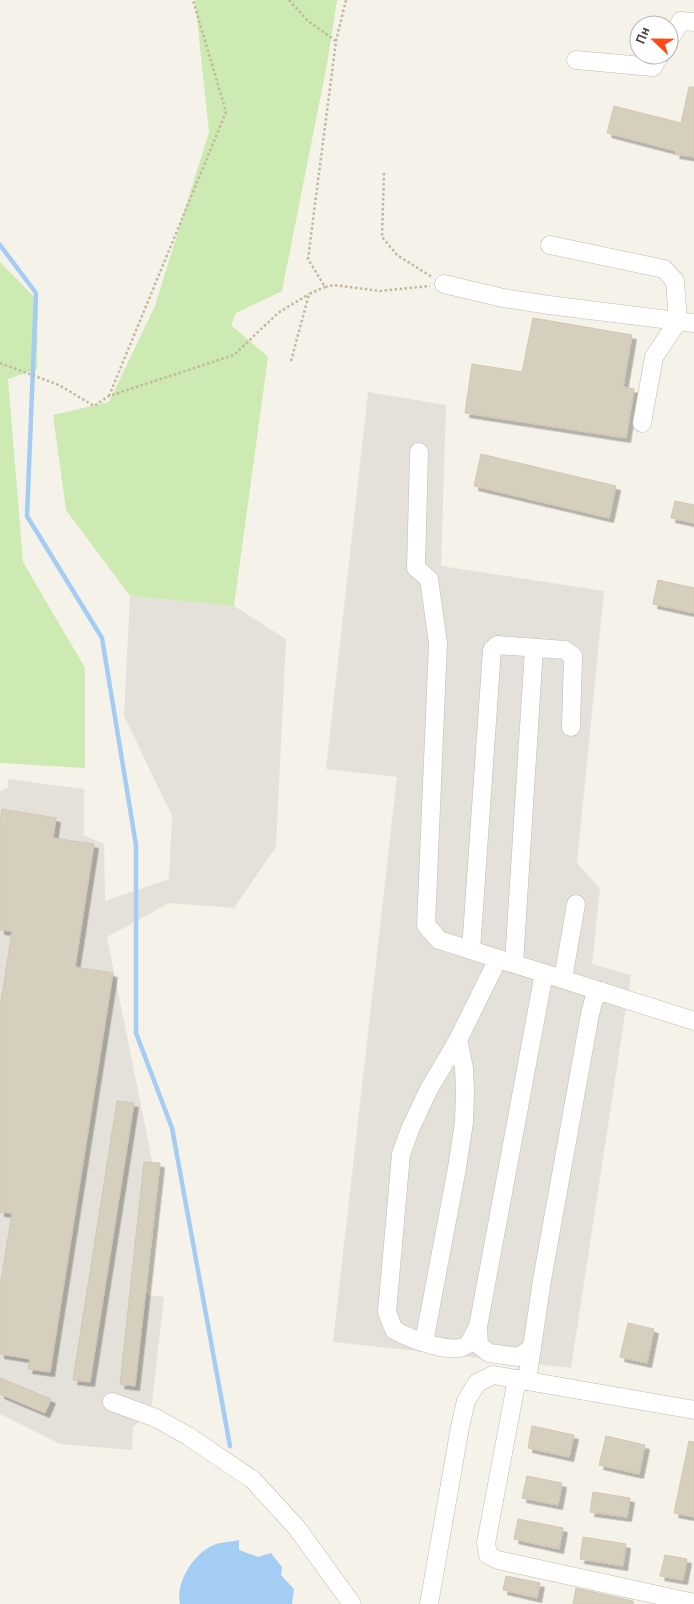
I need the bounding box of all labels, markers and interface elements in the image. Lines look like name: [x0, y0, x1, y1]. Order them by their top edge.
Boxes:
north arrow: [629, 15, 679, 65]
text: Пн: [633, 25, 653, 46]

